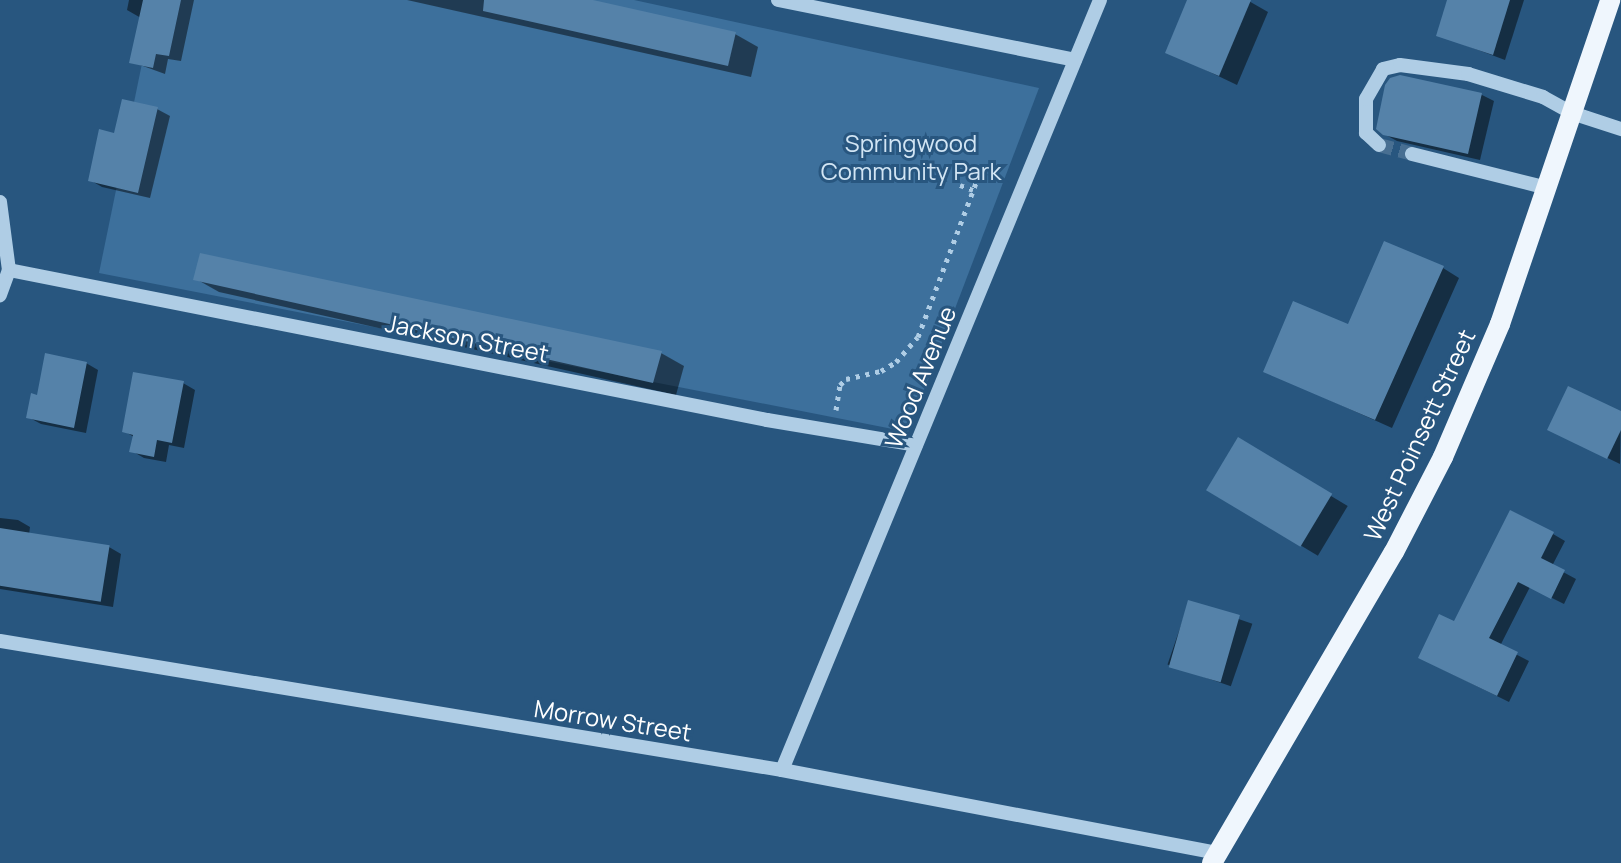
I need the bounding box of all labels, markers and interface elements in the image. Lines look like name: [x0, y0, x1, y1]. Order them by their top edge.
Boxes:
park label: Springwood Community Park: [821, 129, 1001, 185]
street label: Wood Avenue: [878, 302, 962, 452]
street label: Jackson Street: [383, 308, 551, 368]
street label: West Poinsett Street: [1357, 325, 1481, 545]
street label: Morrow Street: [532, 693, 694, 747]

